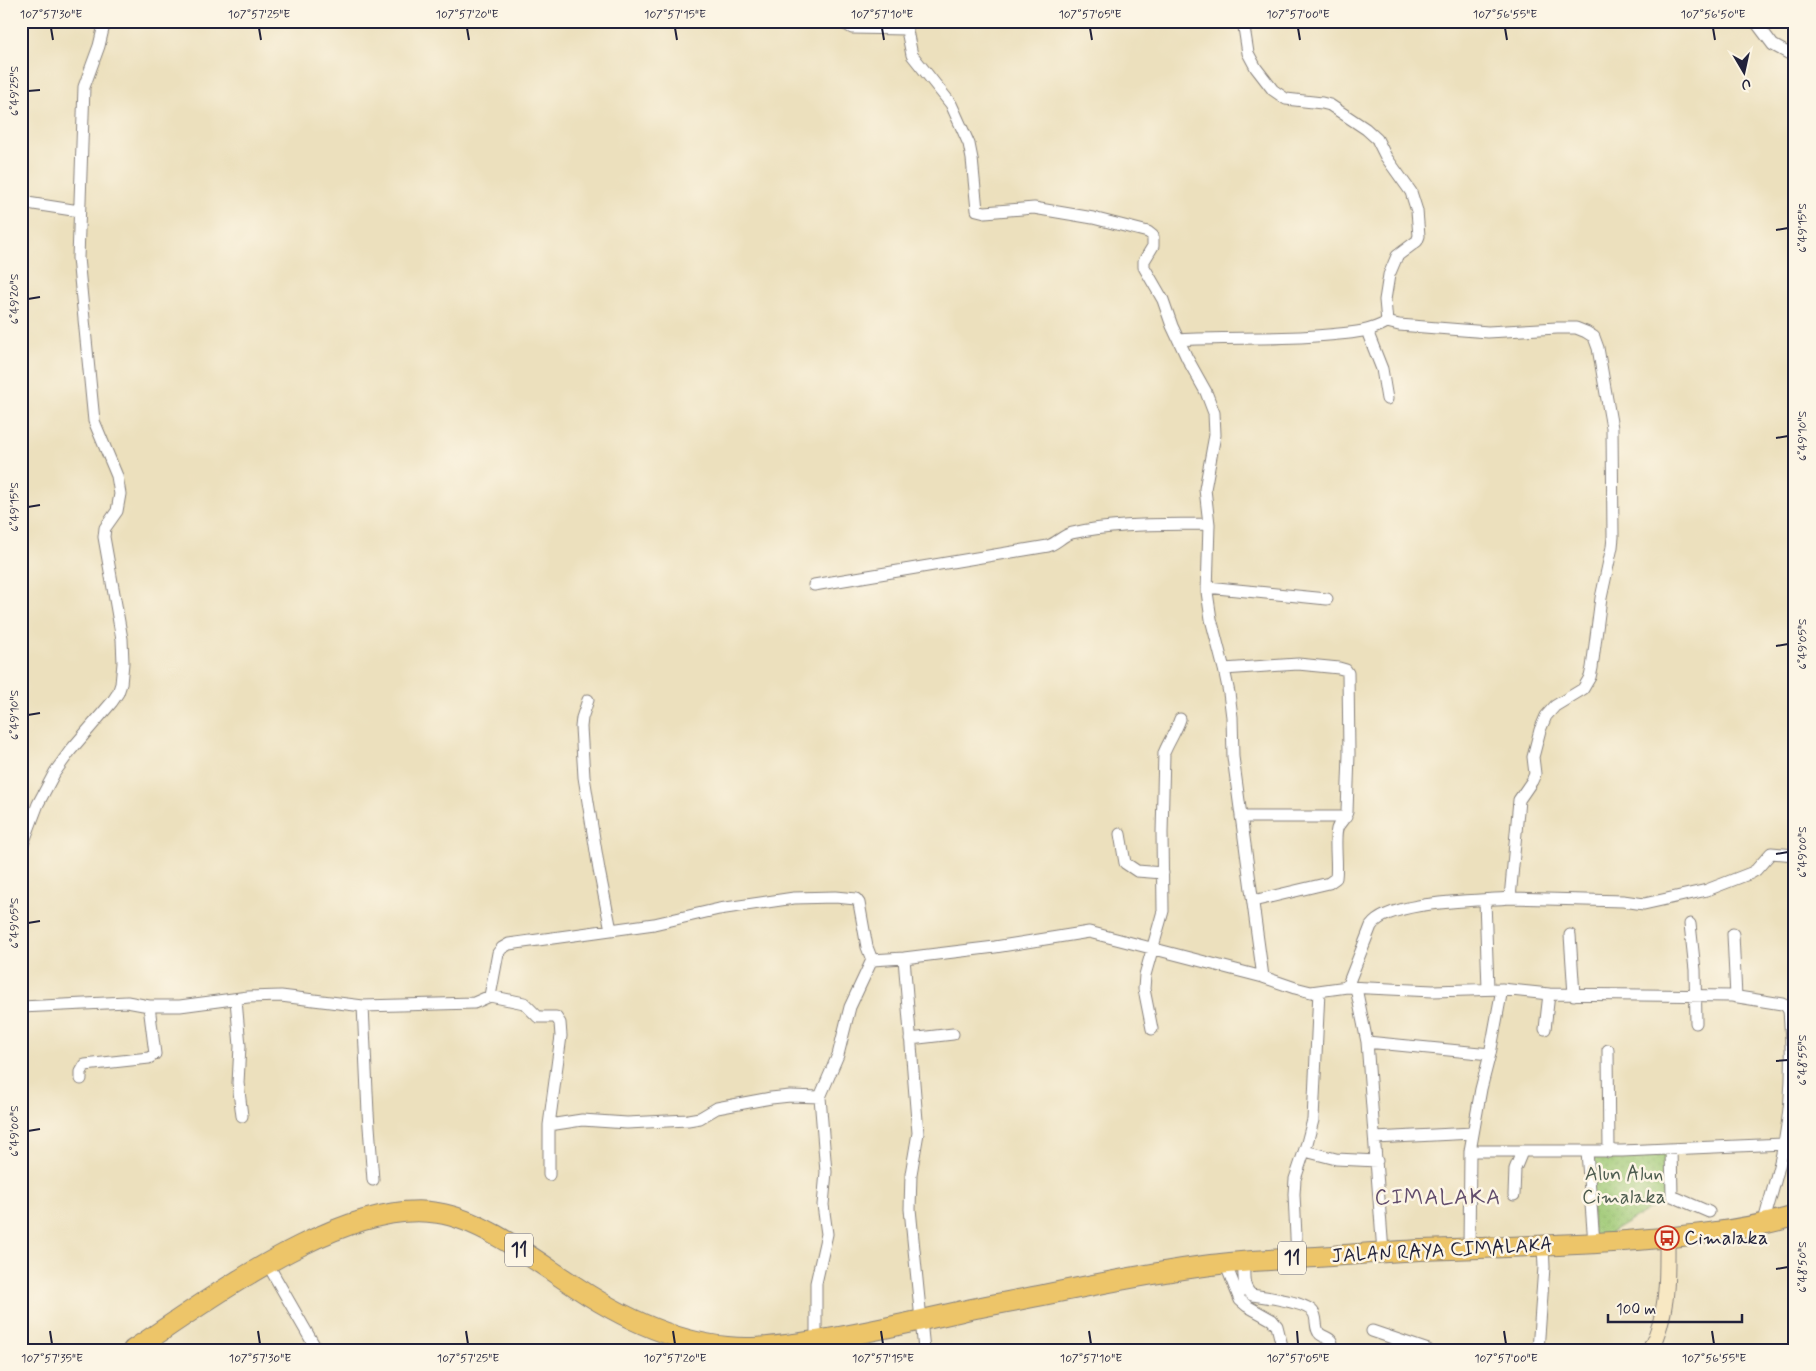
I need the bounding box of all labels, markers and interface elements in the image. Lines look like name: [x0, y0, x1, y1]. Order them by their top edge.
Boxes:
text: 107°57'30"E: [20, 7, 82, 23]
text: 107°57'25"E: [228, 7, 290, 23]
text: 107°57'20"E: [436, 7, 498, 23]
text: 107°57'15"E: [644, 7, 706, 23]
text: 107°57'10"E: [851, 7, 913, 23]
text: 107°57'05"E: [1058, 7, 1122, 23]
text: 107°57'00"E: [1266, 7, 1330, 23]
text: 107°56'55"E: [1473, 7, 1537, 23]
text: 107°56'50"E: [1681, 7, 1745, 23]
north arrow: [1718, 48, 1768, 98]
text: 6°49'25"S: [7, 66, 23, 116]
text: U: [1740, 74, 1752, 93]
text: 6°49'15"S: [1795, 203, 1811, 253]
text: 6°49'20"S: [7, 273, 23, 324]
text: 6°49'10"S: [1795, 411, 1811, 461]
text: 6°49'15"S: [7, 482, 23, 532]
text: 6°49'05"S: [1795, 618, 1811, 670]
text: 6°49'10"S: [7, 690, 23, 740]
text: 6°49'00"S: [1795, 826, 1811, 878]
text: 6°49'05"S: [7, 897, 23, 949]
text: 6°48'55"S: [1795, 1034, 1811, 1085]
text: 6°49'00"S: [7, 1105, 23, 1157]
park label: Alun Alun Cimalaka: [1582, 1161, 1666, 1211]
district label: CIMALAKA: [1375, 1184, 1501, 1212]
bus stop icon: Cimalaka: [1654, 1225, 1680, 1251]
place label: Cimalaka: [1684, 1225, 1768, 1252]
street label: JALAN RAYA CIMALAKA: [1331, 1232, 1553, 1270]
road number: 11: [505, 1234, 533, 1266]
text: 6°48'50"S: [1795, 1241, 1811, 1293]
road number: 11: [1278, 1242, 1306, 1274]
scale bar: [1608, 1291, 1742, 1323]
text: 100 m: [1616, 1300, 1656, 1320]
text: 107°57'35"E: [21, 1351, 83, 1367]
text: 107°57'30"E: [229, 1351, 291, 1367]
text: 107°57'25"E: [437, 1351, 499, 1367]
text: 107°57'20"E: [644, 1351, 706, 1367]
text: 107°57'15"E: [852, 1351, 914, 1367]
text: 107°57'10"E: [1060, 1351, 1122, 1367]
text: 107°57'05"E: [1266, 1351, 1330, 1367]
text: 107°57'00"E: [1474, 1351, 1538, 1367]
text: 107°56'55"E: [1682, 1351, 1746, 1367]

